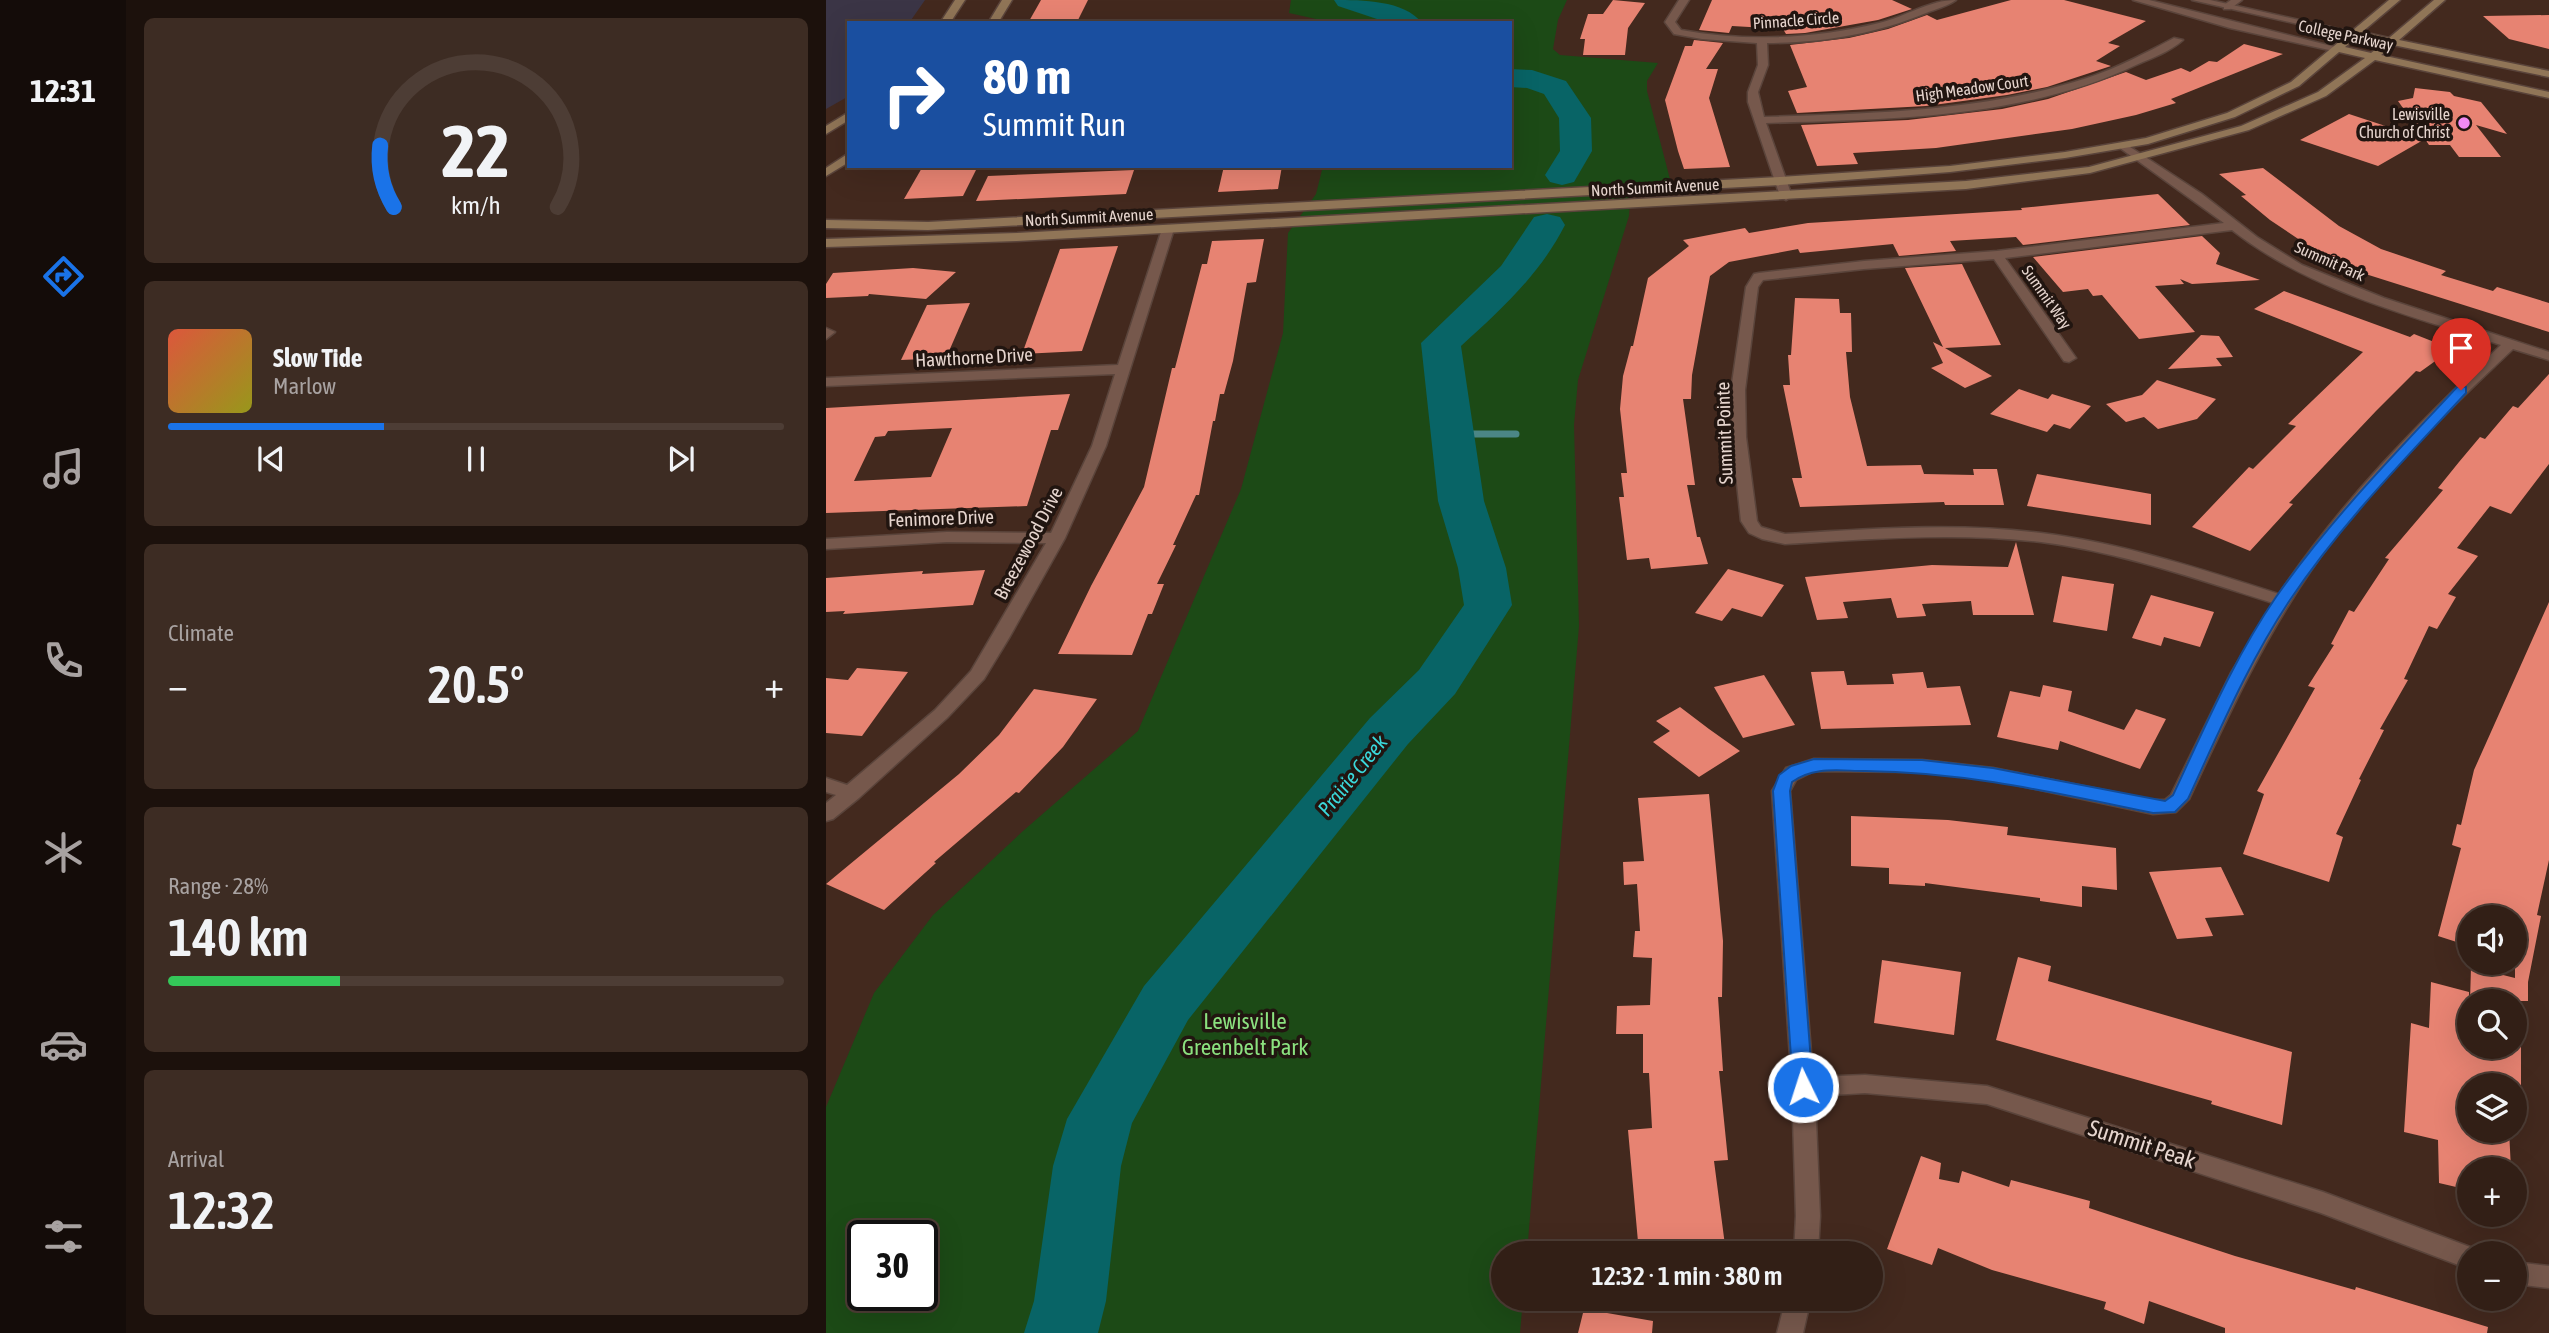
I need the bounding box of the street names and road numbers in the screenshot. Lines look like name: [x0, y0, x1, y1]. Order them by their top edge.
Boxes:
street label: Pinnacle Circle: [1752, 8, 1840, 32]
street label: College Parkway: [2297, 16, 2395, 55]
street label: High Meadow Court: [1915, 71, 2030, 106]
street label: North Summit Avenue: [1590, 175, 1720, 199]
street label: North Summit Avenue: [1024, 205, 1154, 229]
street label: Summit Park: [2292, 238, 2368, 284]
street label: Summit Way: [2018, 262, 2076, 333]
street label: Hawthorne Drive: [915, 343, 1033, 371]
street label: Summit Pointe: [1711, 381, 1737, 485]
street label: Breezewood Drive: [989, 483, 1067, 603]
street label: Fenimore Drive: [888, 505, 994, 531]
street label: Summit Peak: [2085, 1114, 2199, 1174]

